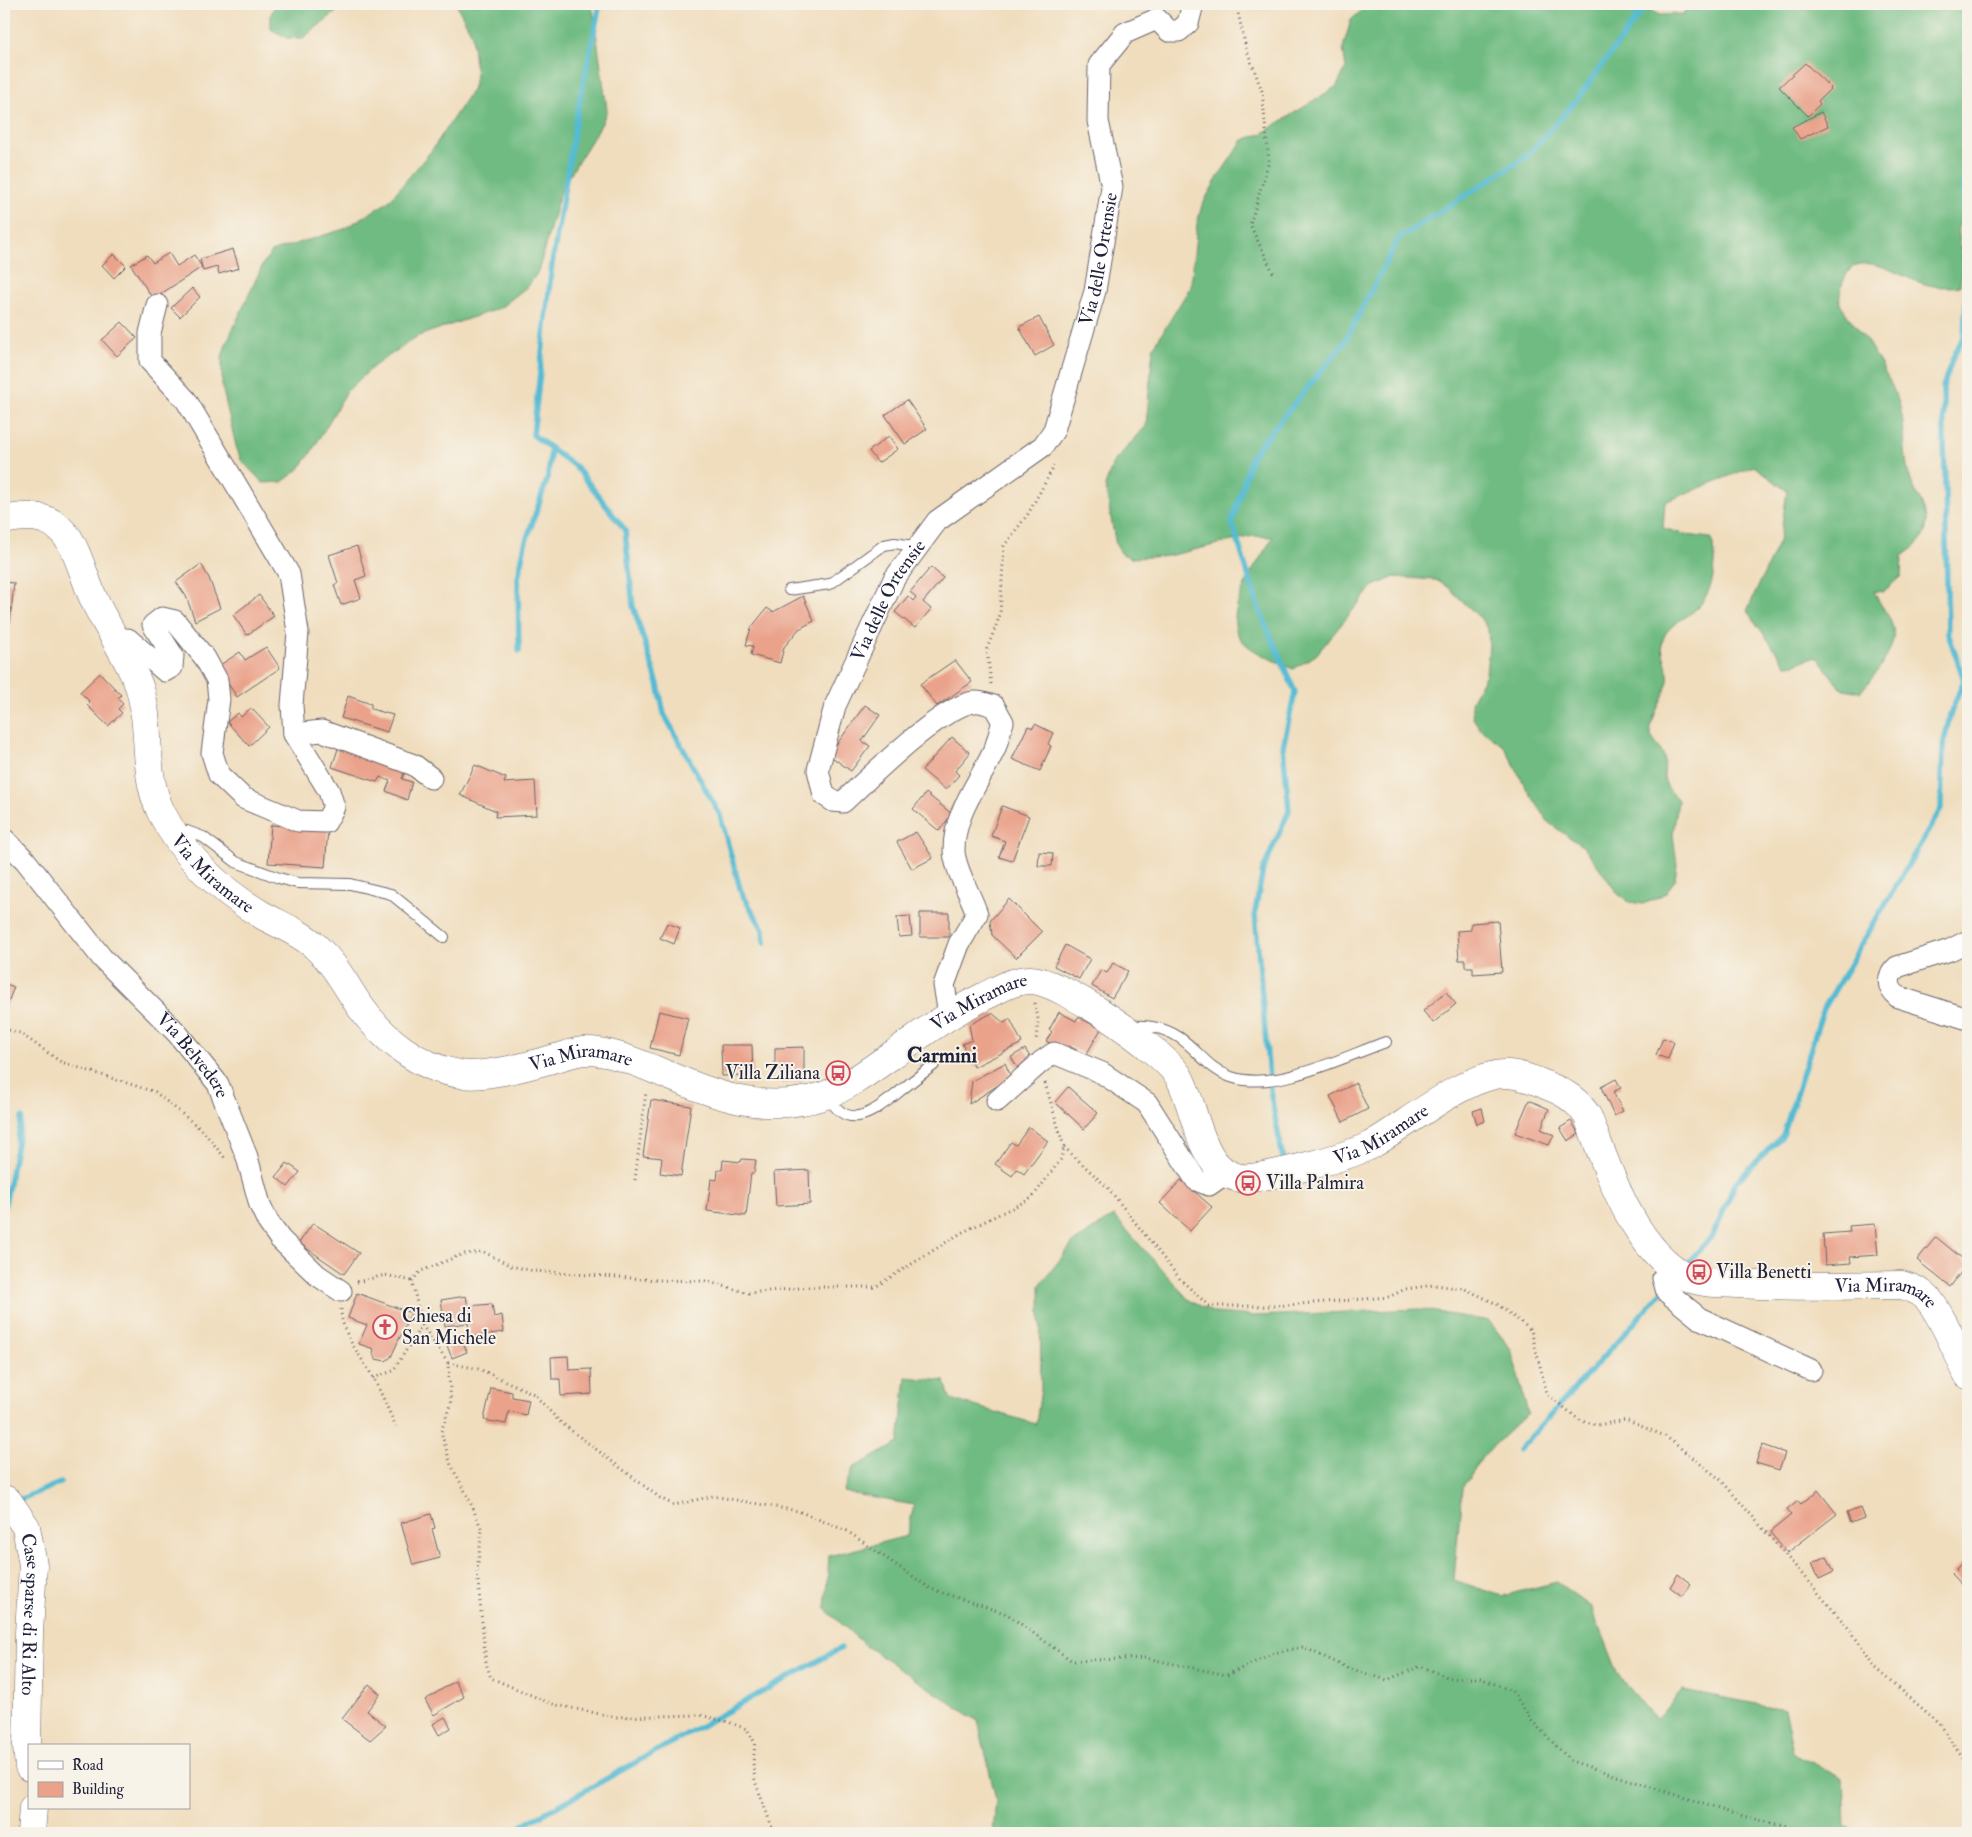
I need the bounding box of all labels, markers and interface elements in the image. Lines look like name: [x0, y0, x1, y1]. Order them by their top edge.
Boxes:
street label: Via delle Ortensie: [1073, 191, 1123, 329]
street label: Via delle Ortensie: [846, 535, 931, 665]
street label: Via Miramare: [166, 829, 259, 919]
street label: Via Miramare: [926, 968, 1029, 1036]
street label: Via Belvedere: [151, 1007, 234, 1102]
street label: Via Miramare: [526, 1039, 636, 1077]
district label: Carmini: [907, 1042, 977, 1069]
bus stop icon: Villa Ziliana: [825, 1060, 851, 1086]
place label: Villa Ziliana: [725, 1061, 820, 1085]
street label: Via Miramare: [1330, 1099, 1433, 1170]
bus stop icon: Villa Palmira: [1235, 1170, 1261, 1196]
place label: Villa Palmira: [1266, 1171, 1364, 1195]
bus stop icon: Villa Benetti: [1686, 1259, 1712, 1285]
place label: Villa Benetti: [1716, 1260, 1811, 1284]
street label: Via Miramare: [1834, 1273, 1943, 1313]
place label: Chiesa di San Michele: [402, 1304, 496, 1350]
church icon: Chiesa di San Michele: [372, 1314, 398, 1340]
street label: Case sparse di Ri Alto: [15, 1531, 45, 1696]
legend: [28, 1744, 190, 1810]
text: Road: [72, 1756, 104, 1775]
text: Building: [72, 1780, 124, 1799]

